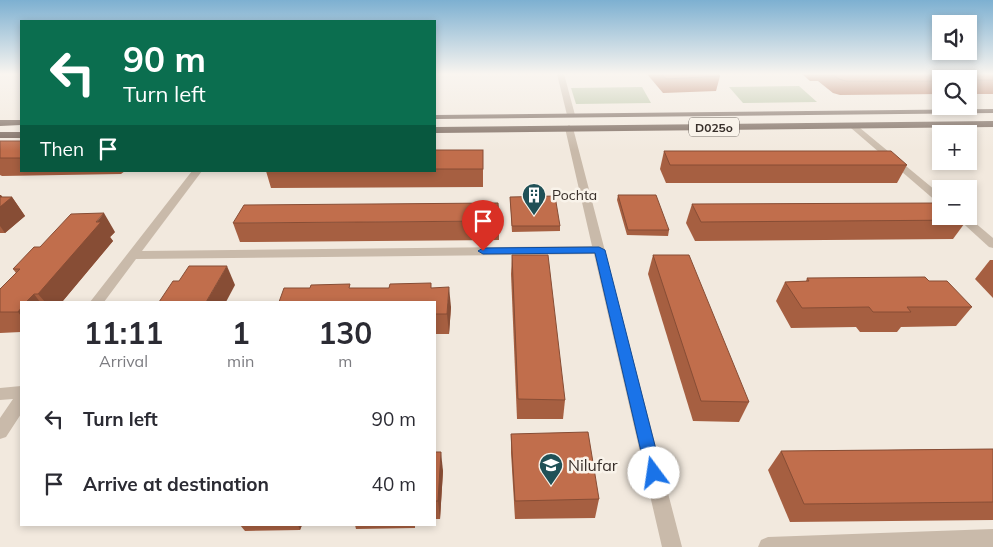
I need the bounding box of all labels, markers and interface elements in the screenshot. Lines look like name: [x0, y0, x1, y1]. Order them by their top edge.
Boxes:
map controls: [932, 15, 977, 225]
button: sound: [932, 15, 977, 60]
text: 90 m: [123, 37, 206, 81]
icon: left: [40, 40, 105, 105]
button: search: [932, 70, 977, 115]
text: Turn left: [123, 80, 206, 108]
road number: D025o: [689, 118, 739, 136]
button: +: [932, 125, 977, 170]
icon: arrive: [94, 135, 122, 163]
text: Then: [40, 137, 84, 161]
button: −: [932, 180, 977, 225]
building icon: Pochta: [521, 182, 547, 216]
place label: Pochta: [552, 186, 597, 204]
pin: [462, 200, 504, 251]
icon: arrive: [469, 207, 497, 235]
text: 11:11: [84, 314, 163, 352]
text: 1: [232, 314, 250, 352]
text: 130: [318, 314, 372, 352]
text: Arrival: [99, 351, 148, 371]
text: min: [227, 351, 254, 371]
text: m: [338, 351, 352, 371]
icon: left: [40, 405, 68, 433]
text: Turn left: [83, 407, 158, 431]
text: 90 m: [372, 407, 416, 431]
position arrow: [627, 446, 679, 498]
school or university icon: Nilufar: [538, 452, 564, 486]
place label: Nilufar: [568, 455, 618, 475]
icon: arrive: [40, 470, 68, 498]
text: Arrive at destination: [83, 472, 269, 496]
text: 40 m: [372, 472, 416, 496]

